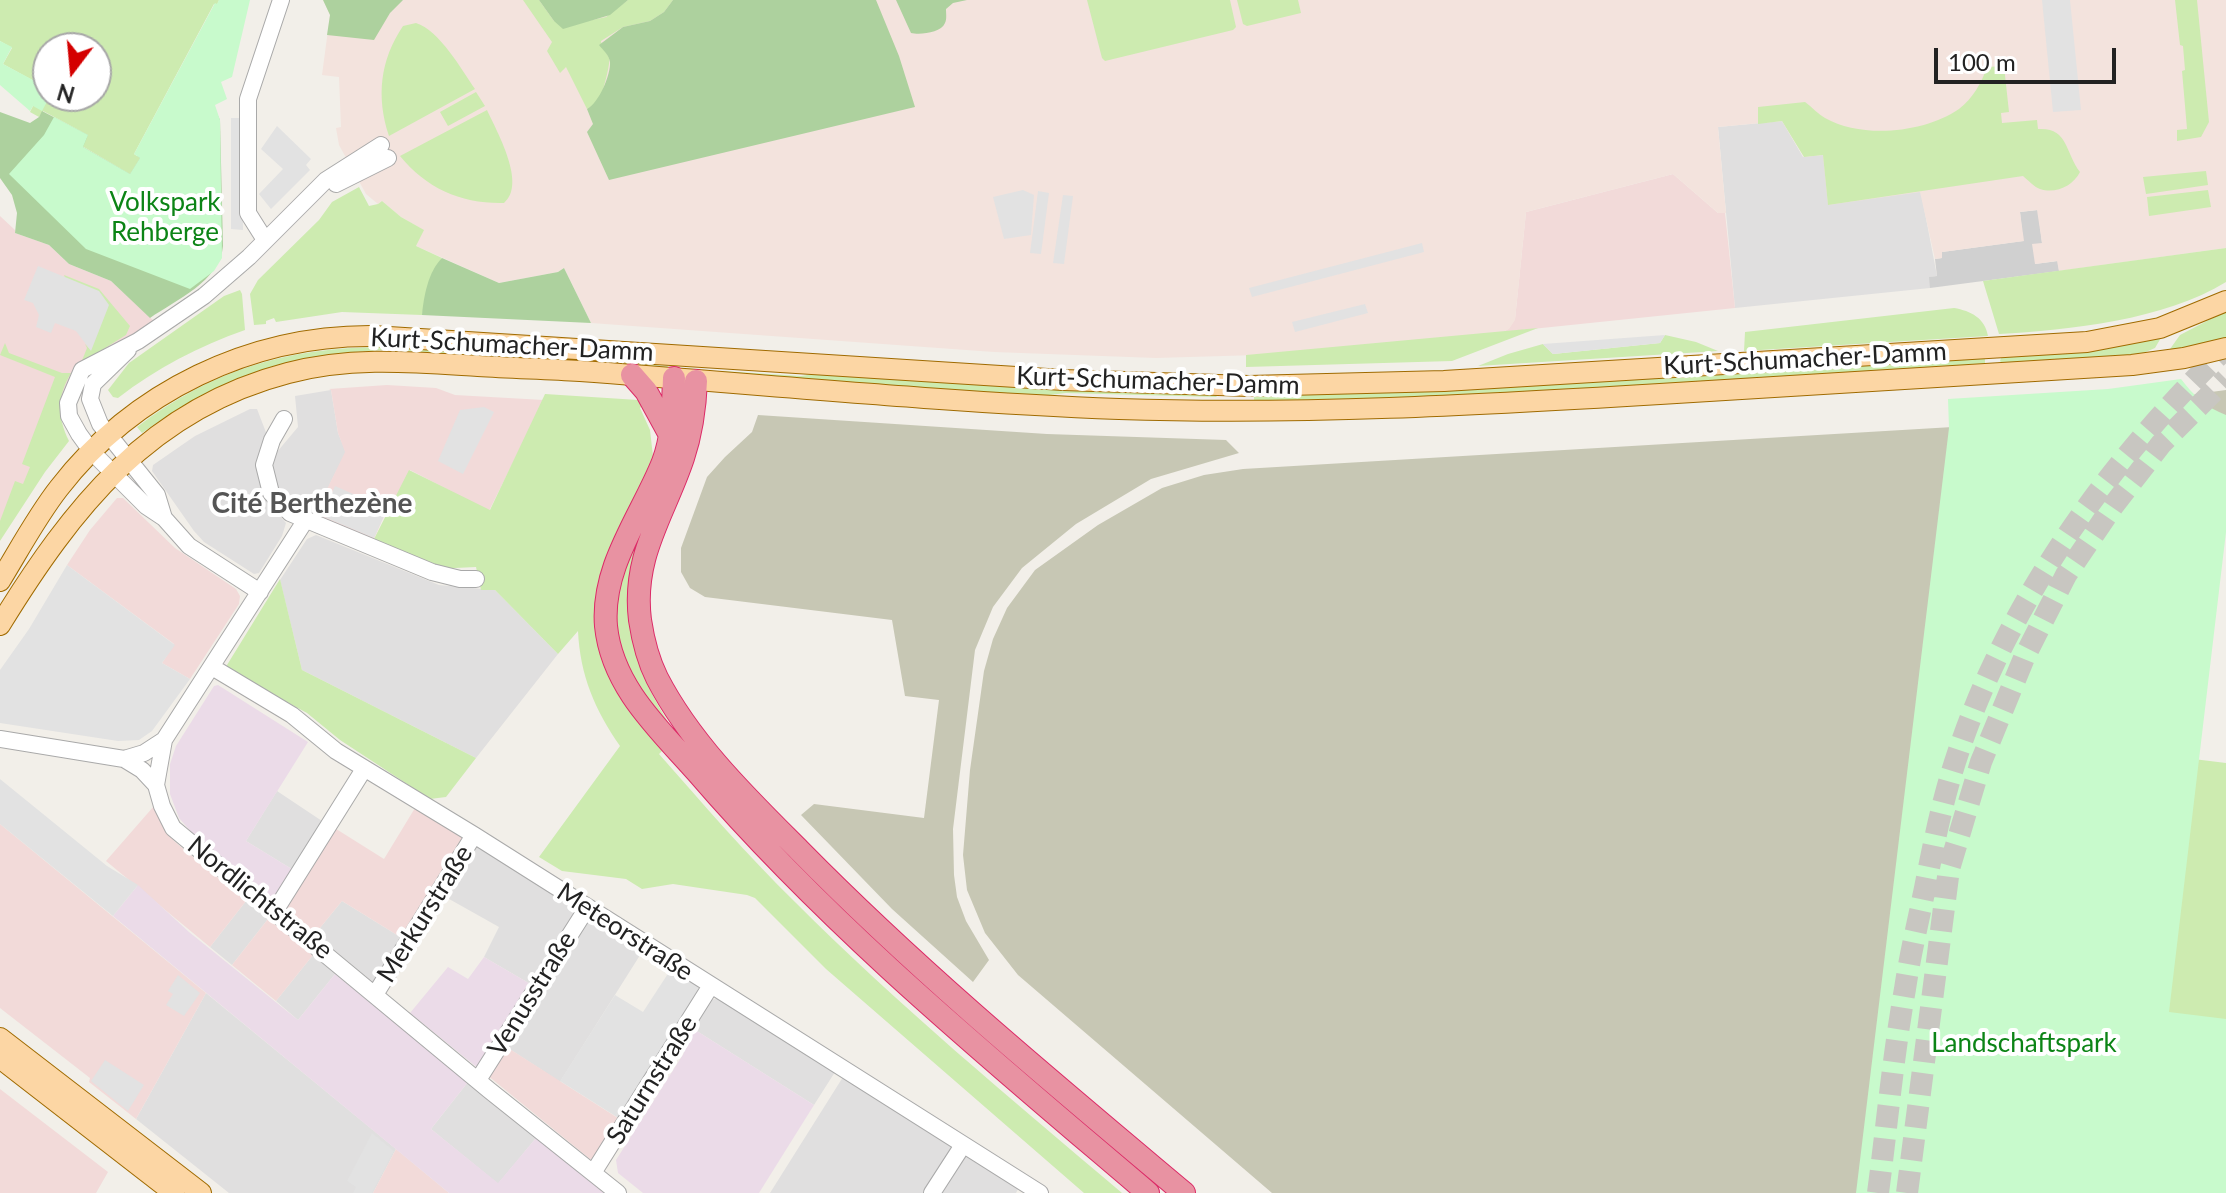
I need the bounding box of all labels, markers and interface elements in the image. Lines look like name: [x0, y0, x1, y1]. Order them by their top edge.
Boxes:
north arrow: [32, 32, 112, 112]
scale bar: [1938, 32, 2120, 82]
text: 100 m: [1948, 47, 2016, 76]
text: N: [54, 78, 78, 109]
park label: Volkspark Rehberge: [109, 187, 221, 248]
street label: Kurt-Schumacher-Damm: [370, 322, 654, 368]
street label: Kurt-Schumacher-Damm: [1663, 336, 1947, 382]
street label: Kurt-Schumacher-Damm: [1016, 360, 1300, 402]
district label: Cité Berthezène: [212, 487, 412, 521]
street label: Nordlichtstraße: [181, 830, 339, 966]
street label: Merkurstraße: [371, 840, 479, 988]
street label: Meteorstraße: [551, 876, 699, 988]
street label: Venusstraße: [481, 926, 583, 1062]
street label: Saturnstraße: [600, 1010, 704, 1150]
park label: Landschaftspark: [1931, 1028, 2117, 1060]

